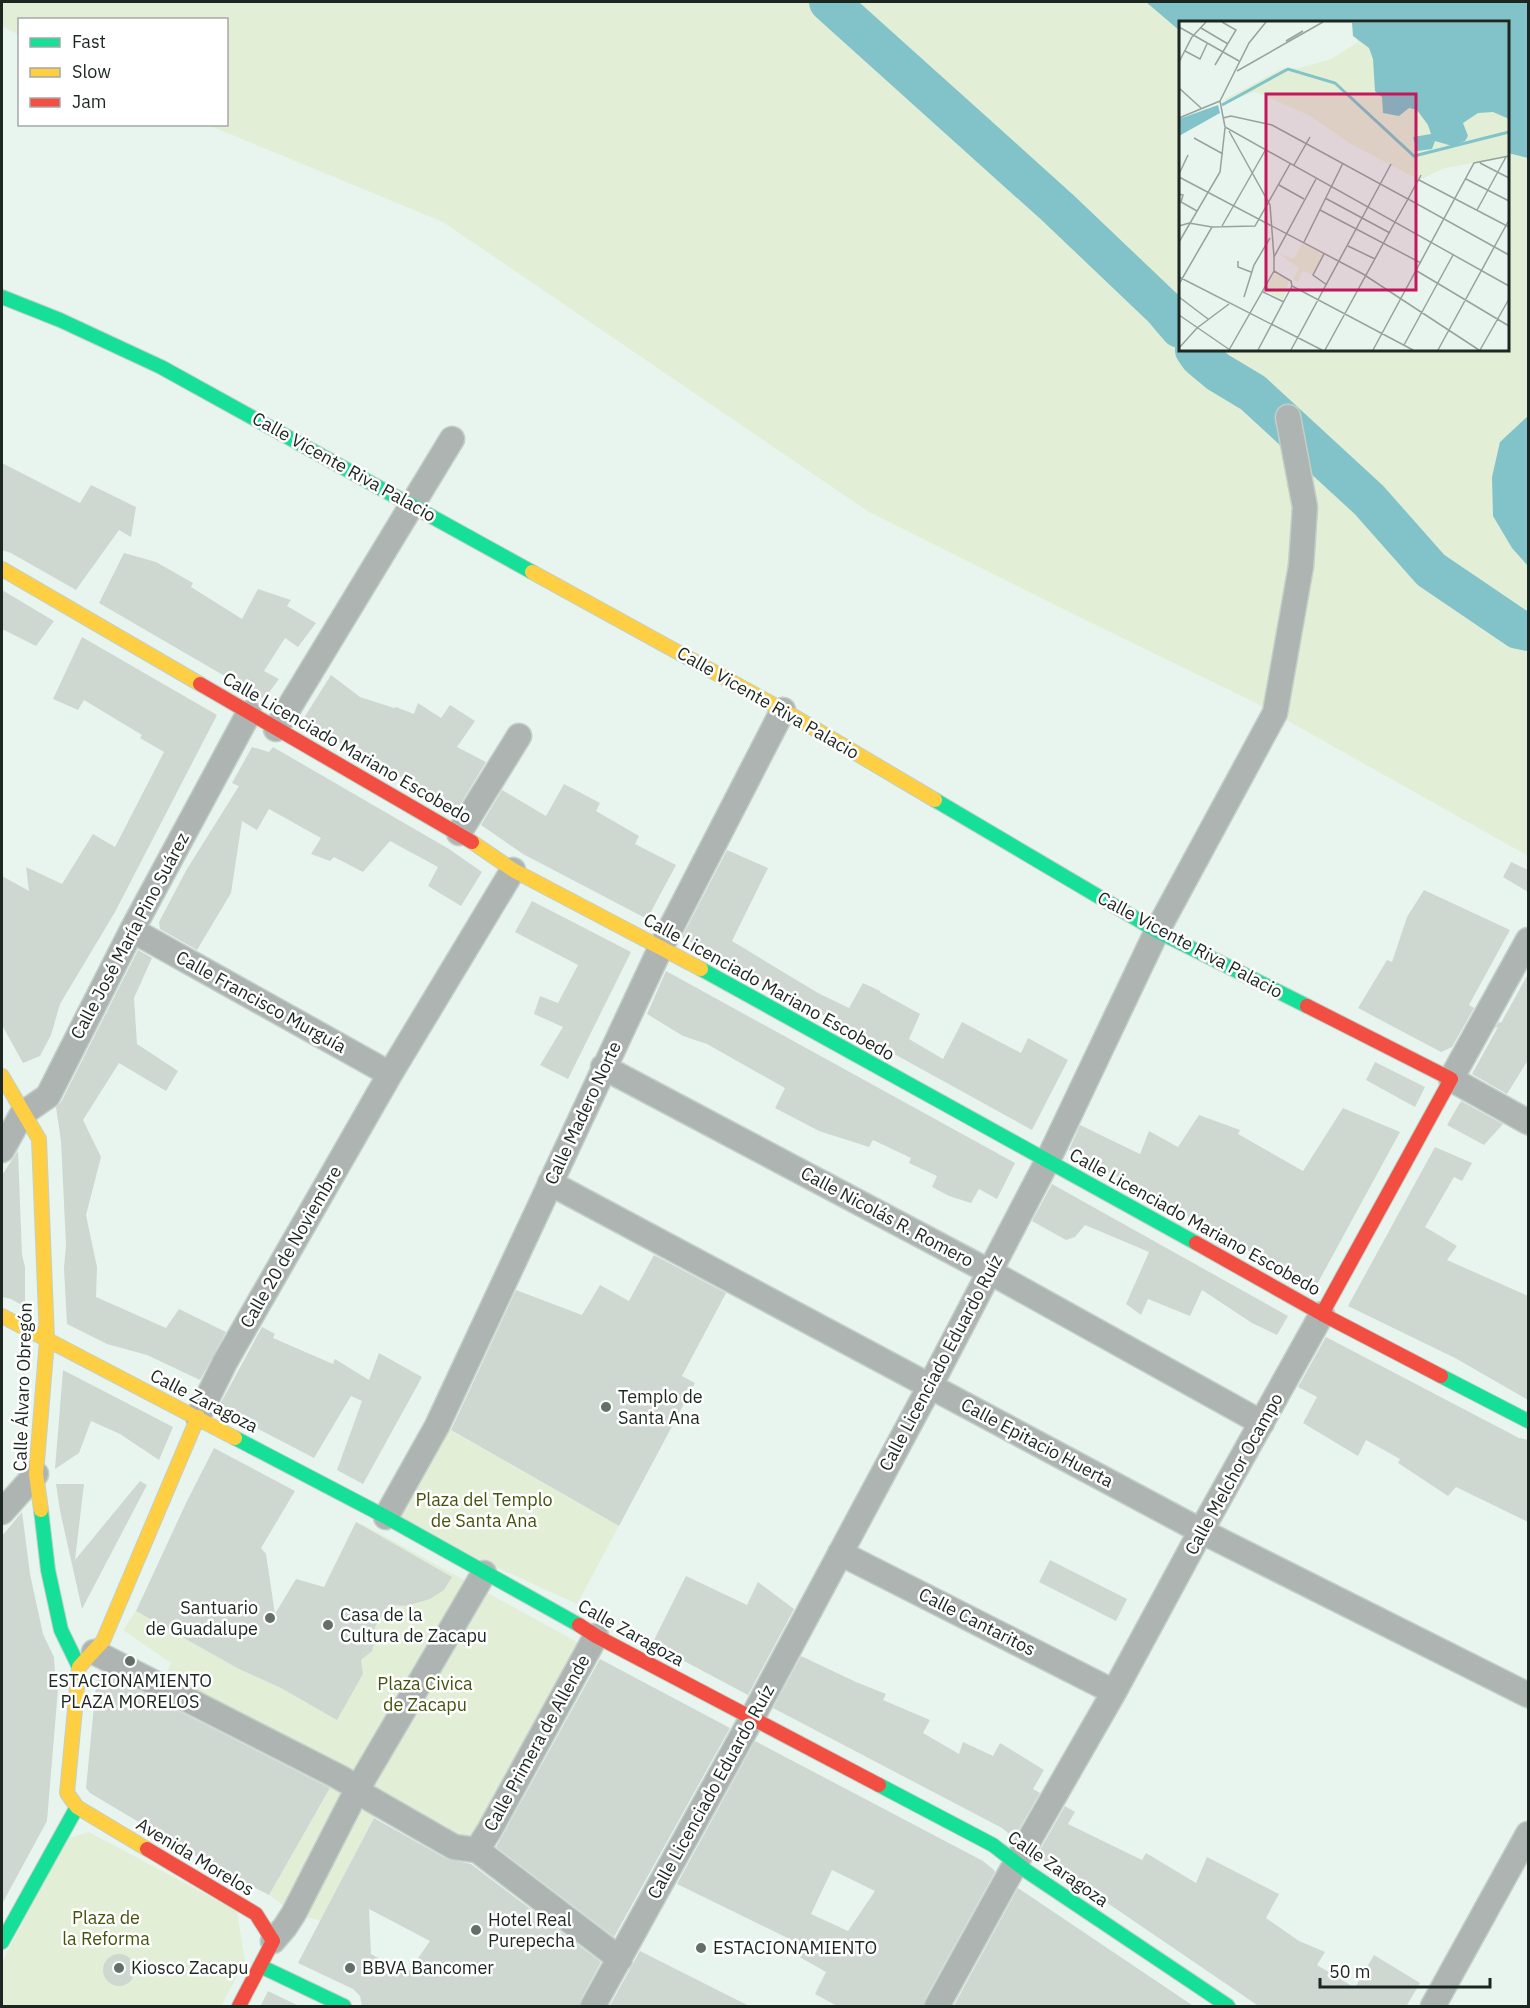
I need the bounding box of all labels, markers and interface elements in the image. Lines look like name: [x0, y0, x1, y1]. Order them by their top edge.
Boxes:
legend: [18, 18, 228, 126]
inset map: [1179, 21, 1509, 351]
text: Fast: [72, 30, 106, 53]
text: Slow: [72, 60, 111, 83]
text: Jam: [72, 90, 107, 113]
street label: Calle Vicente Riva Palacio: [248, 406, 440, 527]
street label: Calle Vicente Riva Palacio: [673, 641, 863, 764]
street label: Calle Licenciado Mariano Escobedo: [219, 667, 476, 828]
street label: Calle José María Pino Suárez: [65, 828, 194, 1043]
street label: Calle Vicente Riva Palacio: [1094, 886, 1287, 1003]
street label: Calle Licenciado Mariano Escobedo: [640, 908, 899, 1065]
street label: Calle Francisco Murguía: [172, 945, 351, 1058]
street label: Calle Madero Norte: [539, 1037, 626, 1188]
street label: Calle Licenciado Mariano Escobedo: [1066, 1143, 1325, 1300]
street label: Calle 20 de Noviembre: [235, 1161, 346, 1332]
street label: Calle Nicolás R. Romero: [797, 1161, 978, 1272]
street label: Calle Licenciado Eduardo Ruíz: [874, 1251, 1007, 1475]
street label: Calle Álvaro Obregón: [8, 1302, 37, 1472]
street label: Calle Zaragoza: [146, 1363, 262, 1438]
place label: Templo de Santa Ana: [618, 1385, 703, 1429]
street label: Calle Melchor Ocampo: [1179, 1389, 1288, 1559]
street label: Calle Epitacio Huerta: [957, 1393, 1118, 1493]
marker: Templo de Santa Ana: [599, 1400, 613, 1414]
park label: Plaza del Templo de Santa Ana: [415, 1488, 553, 1532]
street label: Calle Cantaritos: [915, 1582, 1039, 1661]
street label: Calle Zaragoza: [574, 1594, 689, 1671]
place label: Santuario de Guadalupe: [146, 1596, 258, 1640]
place label: Casa de la Cultura de Zacapu: [340, 1603, 487, 1647]
marker: Santuario de Guadalupe: [263, 1611, 277, 1625]
marker: Casa de la Cultura de Zacapu: [321, 1618, 335, 1632]
street label: Calle Primera de Allende: [478, 1650, 595, 1835]
marker: ESTACIONAMIENTO PLAZA MORELOS: [123, 1654, 137, 1668]
place label: ESTACIONAMIENTO PLAZA MORELOS: [48, 1669, 212, 1713]
park label: Plaza Civica de Zacapu: [377, 1672, 473, 1716]
street label: Calle Licenciado Eduardo Ruíz: [642, 1681, 779, 1903]
street label: Avenida Morelos: [132, 1812, 258, 1901]
street label: Calle Zaragoza: [1003, 1825, 1114, 1912]
park label: Plaza de la Reforma: [62, 1906, 150, 1950]
place label: Hotel Real Purepecha: [488, 1908, 575, 1952]
marker: Hotel Real Purepecha: [469, 1923, 483, 1937]
place label: ESTACIONAMIENTO: [713, 1936, 877, 1959]
marker: ESTACIONAMIENTO: [694, 1941, 708, 1955]
scale bar: [1320, 1951, 1490, 1989]
place label: Kiosco Zacapu: [131, 1956, 248, 1979]
place label: BBVA Bancomer: [362, 1956, 494, 1979]
text: 50 m: [1329, 1960, 1371, 1983]
marker: Kiosco Zacapu: [112, 1961, 126, 1975]
marker: BBVA Bancomer: [343, 1961, 357, 1975]

